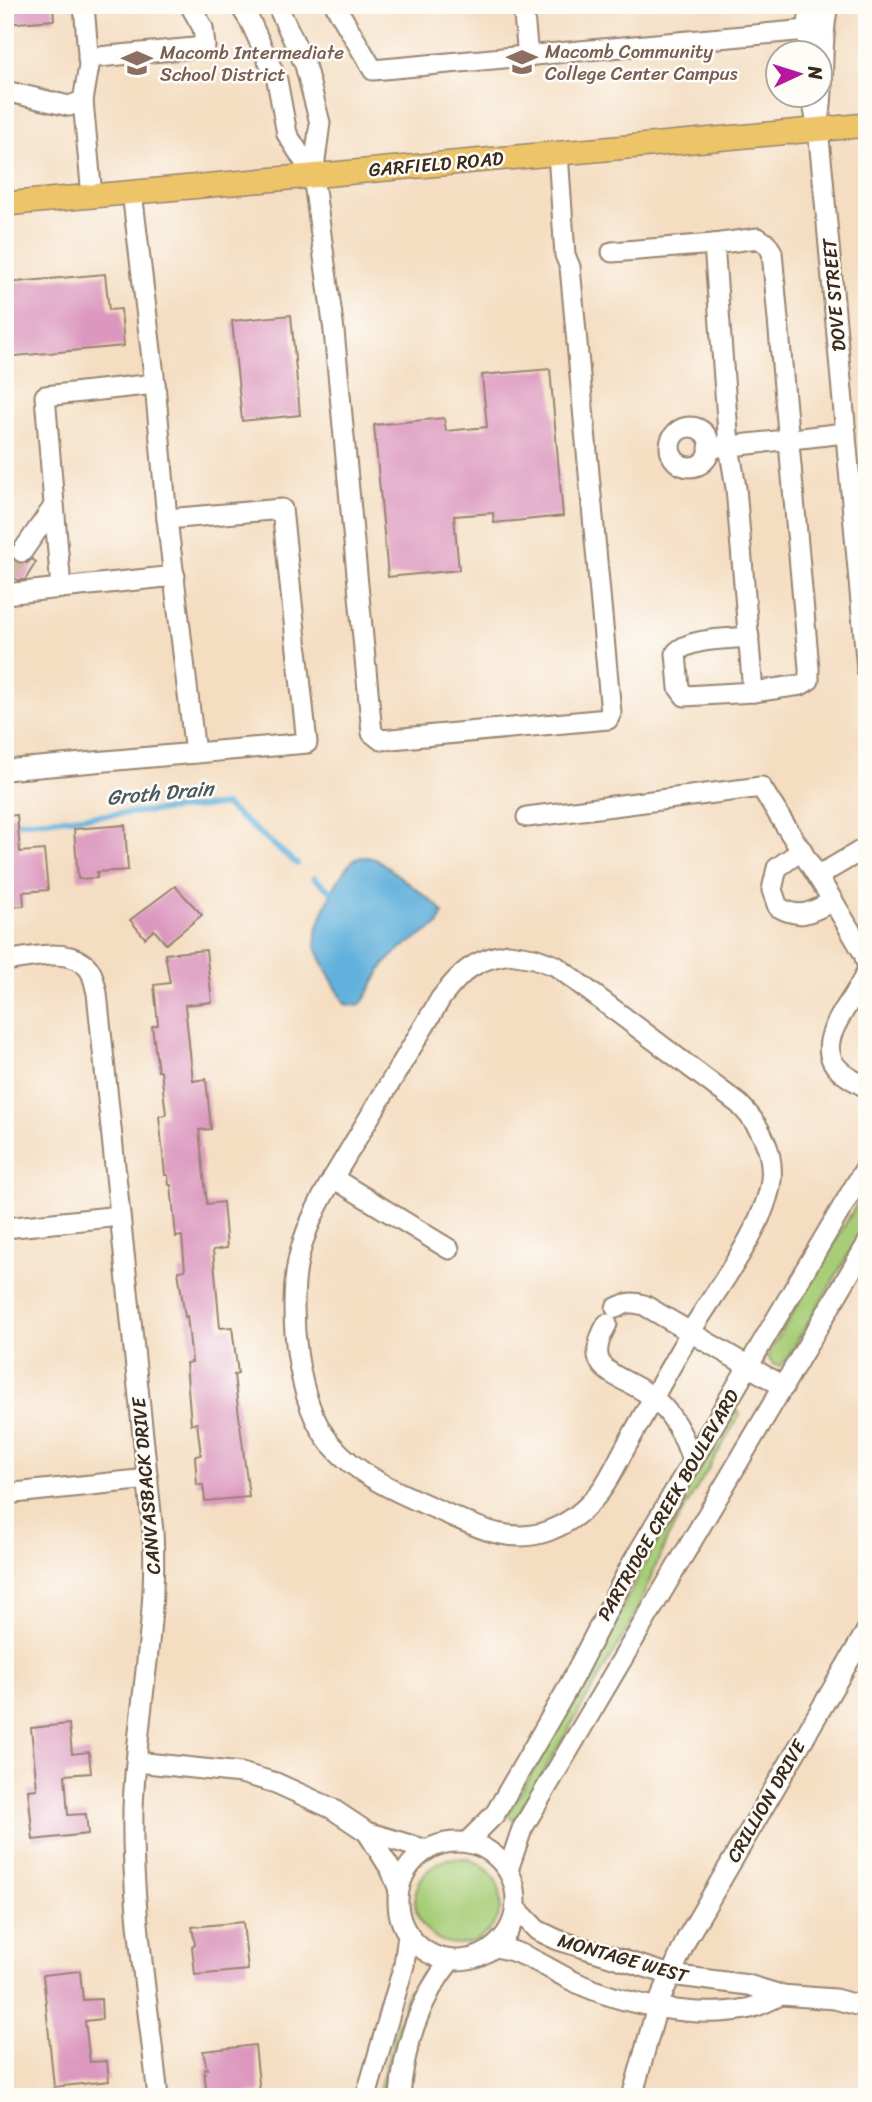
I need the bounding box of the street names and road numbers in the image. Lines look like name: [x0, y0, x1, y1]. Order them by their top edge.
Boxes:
street label: GARFIELD ROAD: [367, 142, 505, 186]
street label: DOVE STREET: [812, 236, 855, 353]
street label: PARTRIDGE CREEK BOULEVARD: [588, 1382, 748, 1627]
street label: CANVASBACK DRIVE: [122, 1395, 170, 1576]
street label: CRILLION DRIVE: [717, 1732, 815, 1869]
street label: MONTAGE WEST: [554, 1924, 693, 1993]

